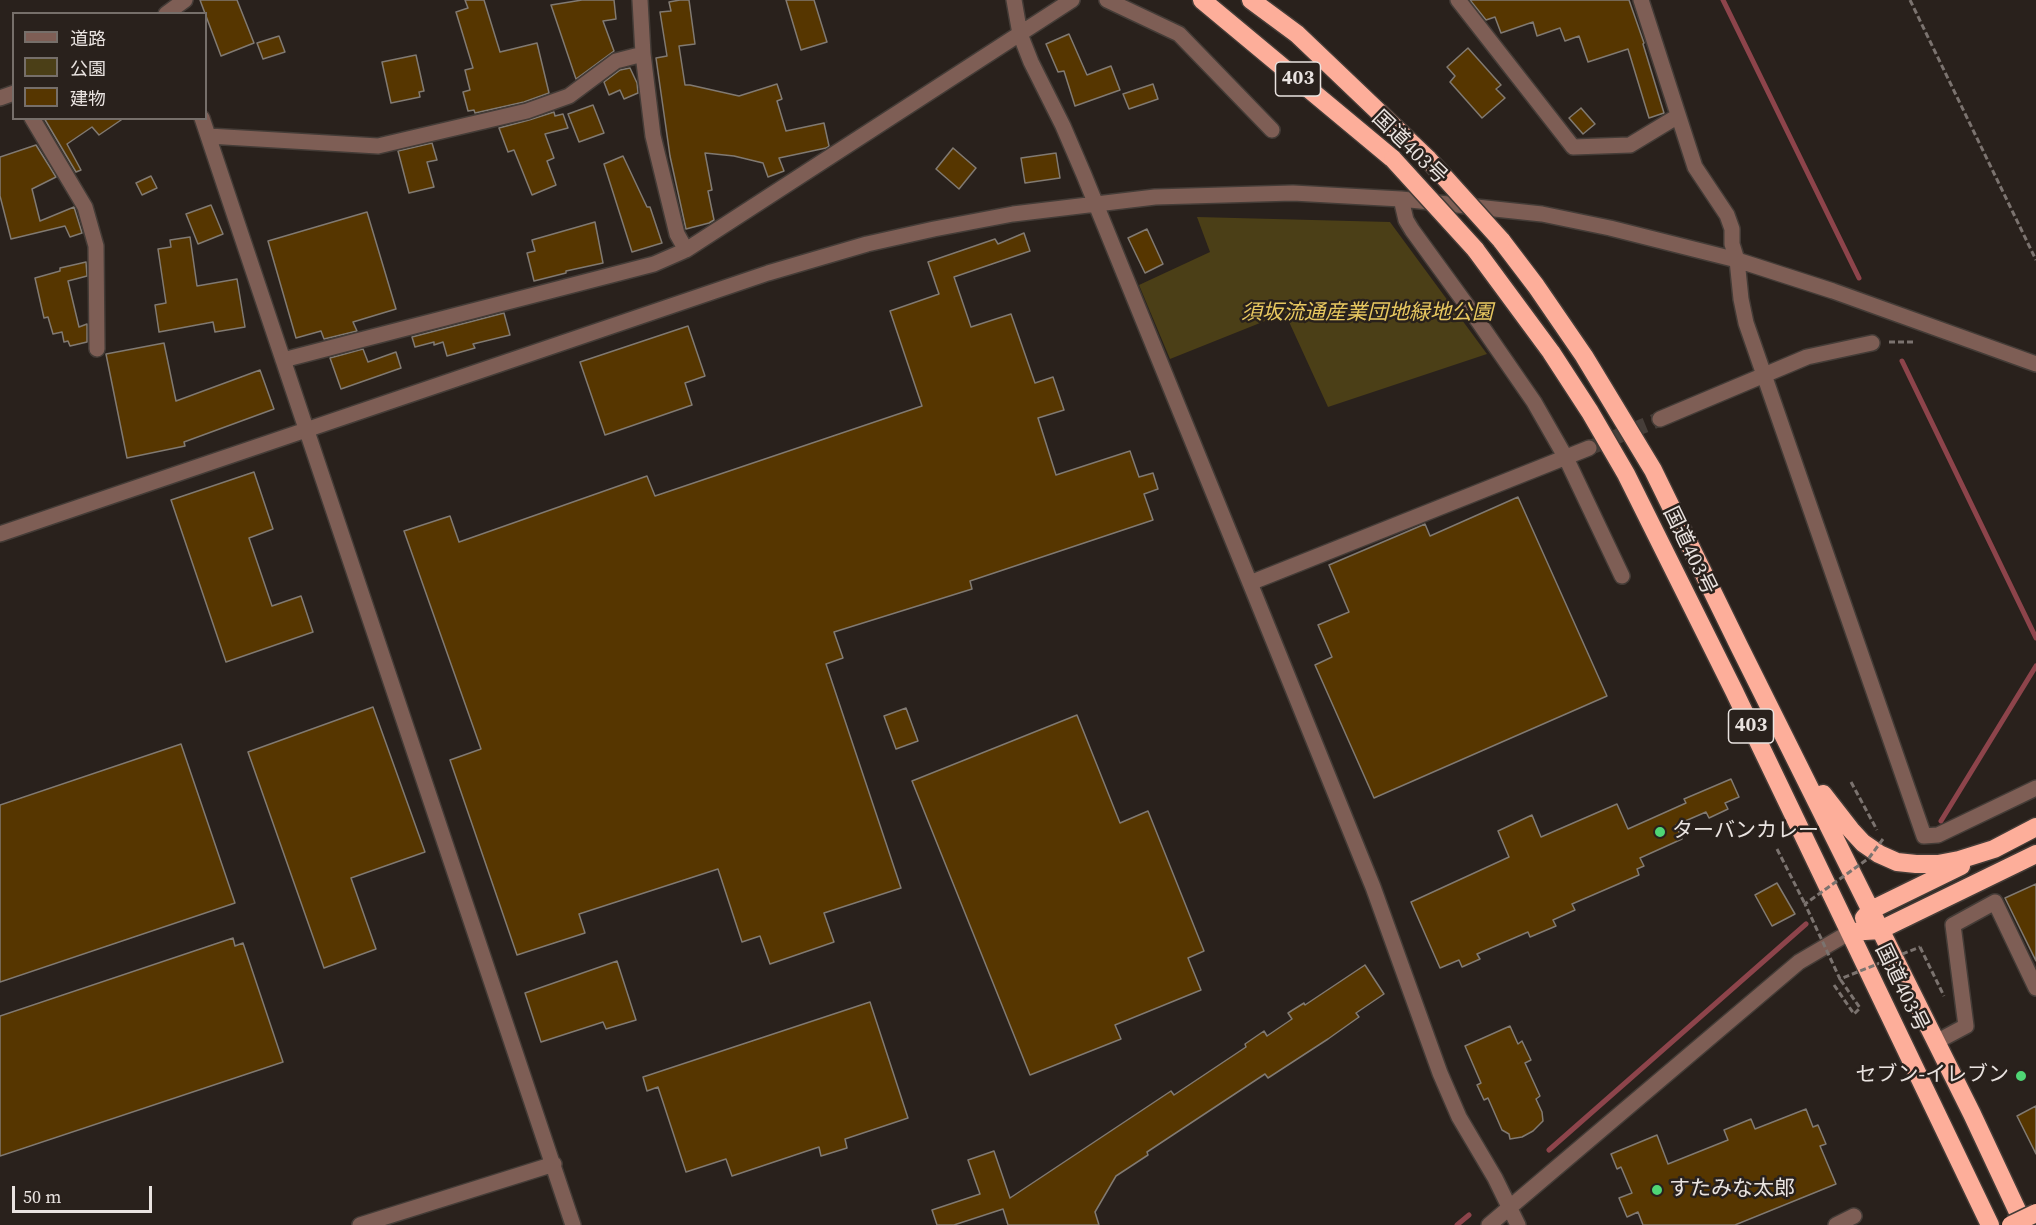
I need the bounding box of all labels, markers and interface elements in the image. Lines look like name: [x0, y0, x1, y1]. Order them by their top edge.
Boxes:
legend: [12, 12, 207, 120]
text: 道路: [70, 26, 106, 51]
text: 公園: [70, 56, 106, 81]
road number: 403: [1276, 62, 1320, 96]
text: 建物: [70, 86, 106, 111]
street label: 国道403号: [1366, 106, 1452, 190]
park label: 須坂流通産業団地緑地公園: [1241, 301, 1493, 327]
street label: 国道403号: [1657, 503, 1721, 599]
road number: 403: [1728, 709, 1774, 743]
place label: ターバンカレー: [1672, 819, 1819, 845]
marker: ターバンカレー: [1653, 825, 1667, 839]
street label: 国道403号: [1869, 940, 1933, 1036]
place label: セブン-イレブン: [1855, 1063, 2009, 1089]
marker: セブン-イレブン: [2014, 1069, 2028, 1083]
scale bar: [15, 1174, 154, 1212]
place label: すたみな太郎: [1669, 1177, 1795, 1203]
marker: すたみな太郎: [1650, 1183, 1664, 1197]
text: 50 m: [23, 1184, 61, 1209]

